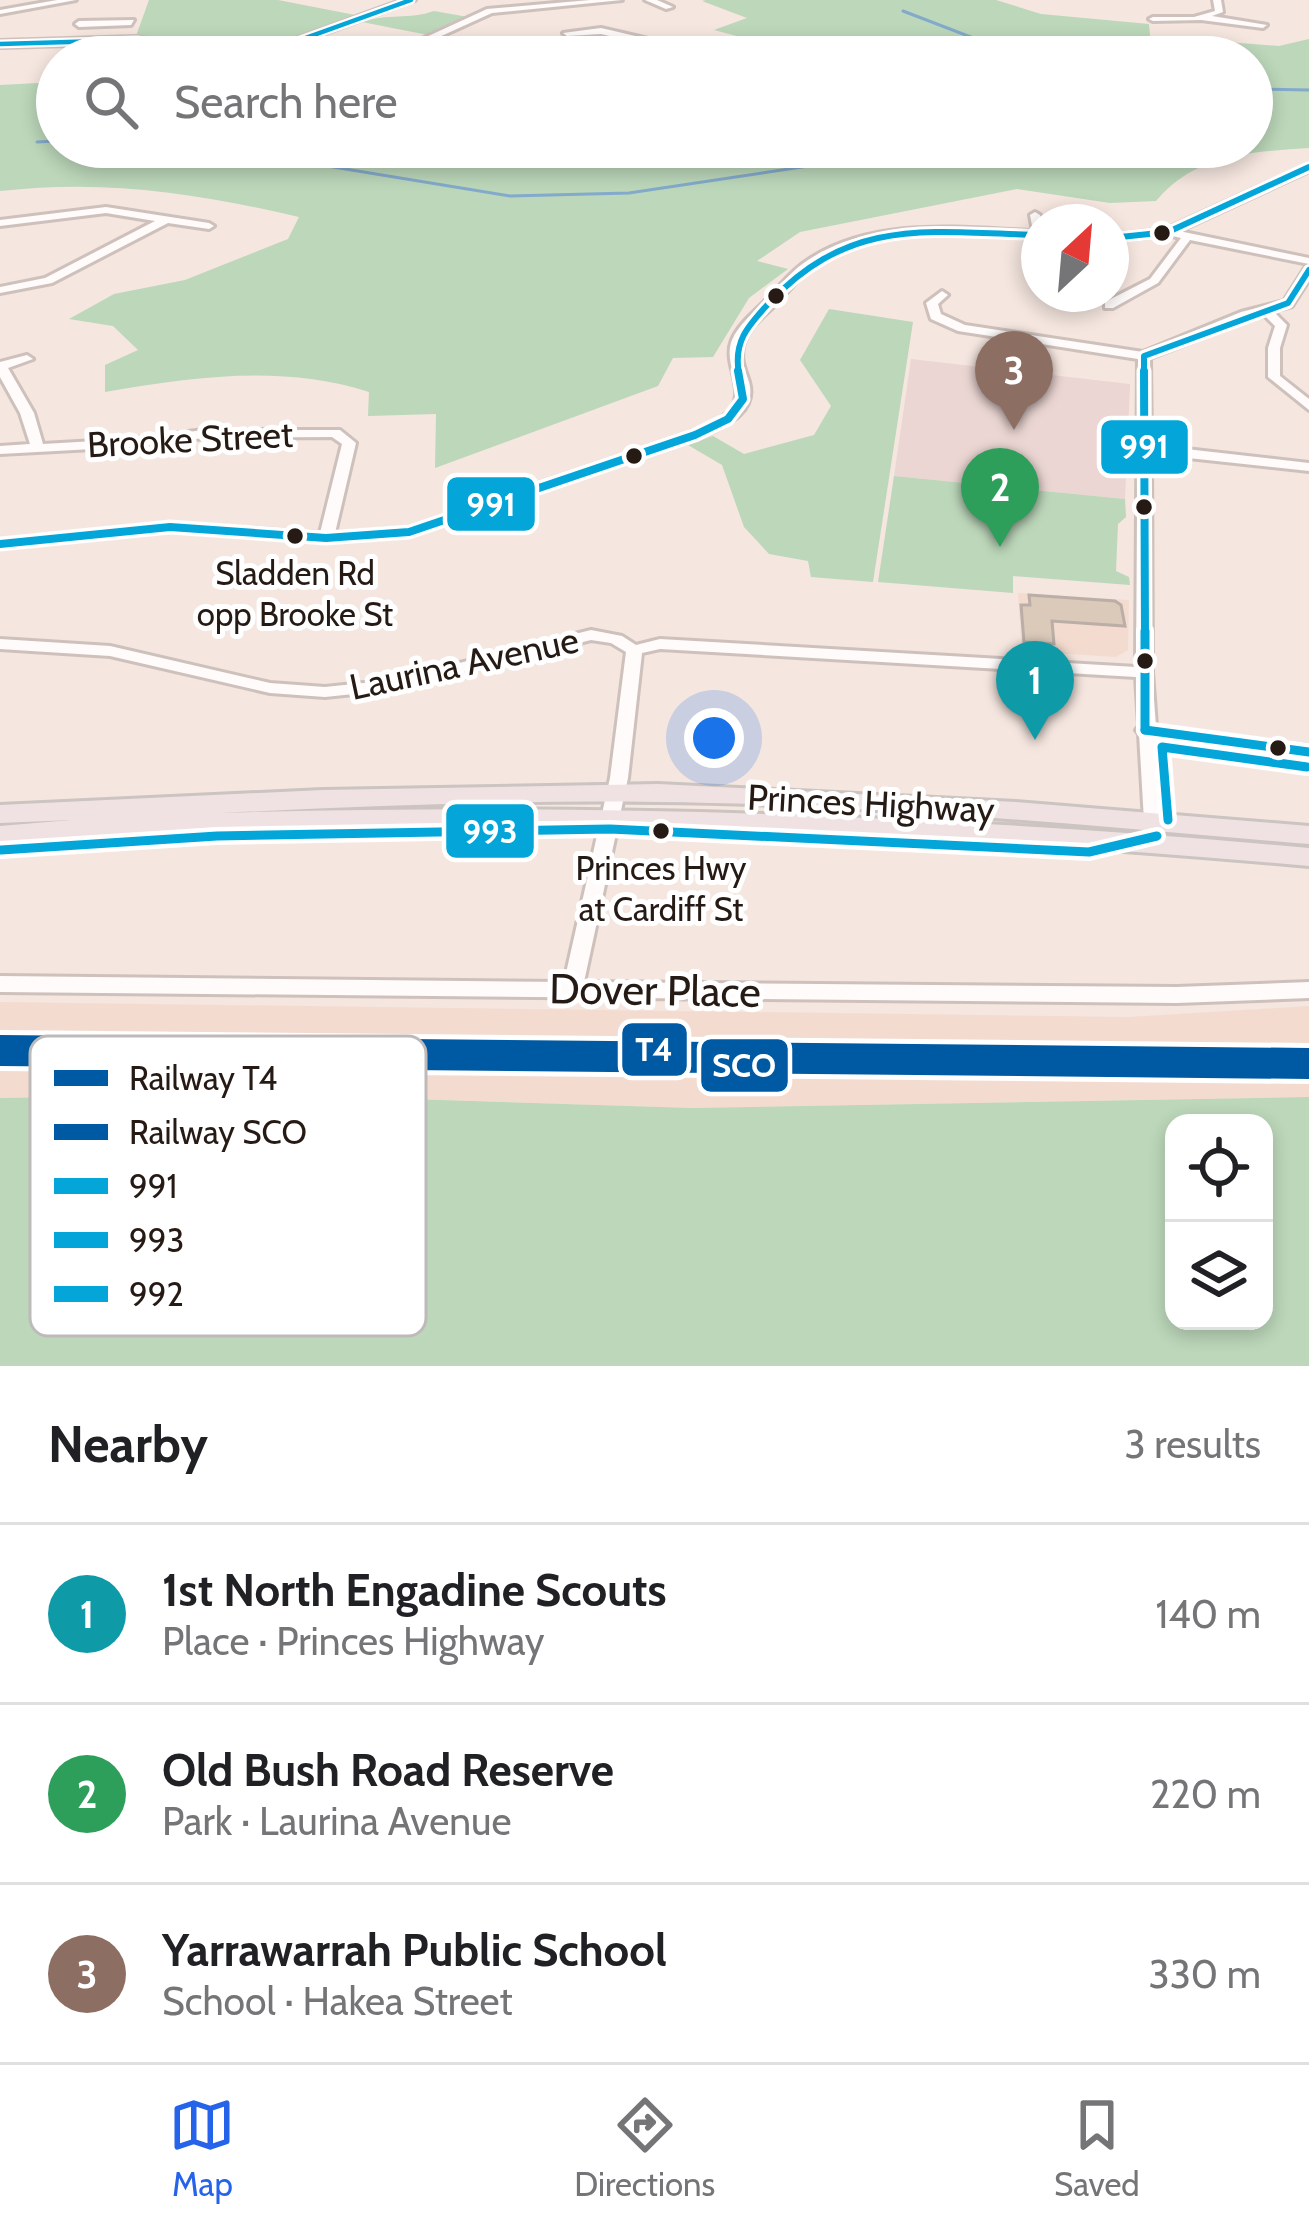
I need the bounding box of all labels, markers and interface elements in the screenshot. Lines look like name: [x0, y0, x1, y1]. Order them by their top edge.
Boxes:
search box: [36, 36, 1273, 168]
icon: search: [78, 69, 144, 135]
text: Search here: [174, 75, 398, 129]
north arrow: [1021, 204, 1129, 312]
unlabelled marker: [1151, 222, 1173, 244]
unlabelled marker: [765, 285, 787, 307]
pin: 3: [975, 331, 1053, 430]
street label: Brooke Street: [86, 412, 294, 466]
line badge: 991: [1099, 418, 1190, 476]
text: 991: [1119, 426, 1169, 466]
unlabelled marker: [623, 445, 645, 467]
pin: 2: [961, 448, 1039, 547]
line badge: 991: [445, 475, 537, 533]
text: 991: [466, 484, 516, 524]
unlabelled marker: [1133, 496, 1155, 518]
marker: Sladden Rd opp Brooke St: [284, 525, 306, 547]
place label: Sladden Rd opp Brooke St: [197, 553, 393, 634]
street label: Laurina Avenue: [346, 617, 582, 709]
pin: 1: [996, 641, 1074, 740]
unlabelled marker: [1134, 650, 1156, 672]
your location: [684, 708, 744, 768]
unlabelled marker: [1267, 737, 1289, 759]
street label: Princes Highway: [746, 775, 996, 831]
line badge: 993: [444, 802, 536, 860]
text: 993: [463, 811, 517, 851]
marker: Princes Hwy at Cardiff St: [650, 820, 672, 842]
place label: Princes Hwy at Cardiff St: [576, 848, 747, 929]
street label: Dover Place: [549, 962, 761, 1018]
line badge: T4: [620, 1021, 689, 1078]
text: T4: [635, 1029, 673, 1069]
legend: [30, 1036, 426, 1336]
line badge: SCO: [699, 1037, 790, 1094]
text: SCO: [712, 1045, 776, 1085]
text: Railway T4: [129, 1058, 277, 1098]
text: Railway SCO: [129, 1112, 307, 1152]
map controls: [1165, 1114, 1273, 1330]
button: locate: [1165, 1114, 1273, 1222]
text: 991: [129, 1166, 177, 1206]
text: 993: [129, 1220, 184, 1260]
button: layers: [1165, 1222, 1273, 1330]
text: 992: [129, 1274, 184, 1314]
text: Nearby: [48, 1413, 208, 1475]
text: 3 results: [1124, 1420, 1261, 1468]
text: 1st North Engadine Scouts: [162, 1563, 667, 1617]
text: 1: [80, 1590, 94, 1638]
text: 140 m: [1156, 1590, 1261, 1638]
text: Place · Princes Highway: [162, 1617, 544, 1665]
text: Old Bush Road Reserve: [162, 1743, 614, 1797]
text: 2: [77, 1770, 97, 1818]
text: 220 m: [1150, 1770, 1261, 1818]
text: Park · Laurina Avenue: [162, 1797, 511, 1845]
text: Yarrawarrah Public School: [162, 1923, 667, 1977]
text: 3: [76, 1950, 98, 1998]
text: 330 m: [1149, 1950, 1261, 1998]
text: School · Hakea Street: [162, 1977, 513, 2025]
tab: Map: [169, 2092, 235, 2204]
tab: Directions: [574, 2092, 715, 2204]
tab: Saved: [1054, 2092, 1140, 2204]

